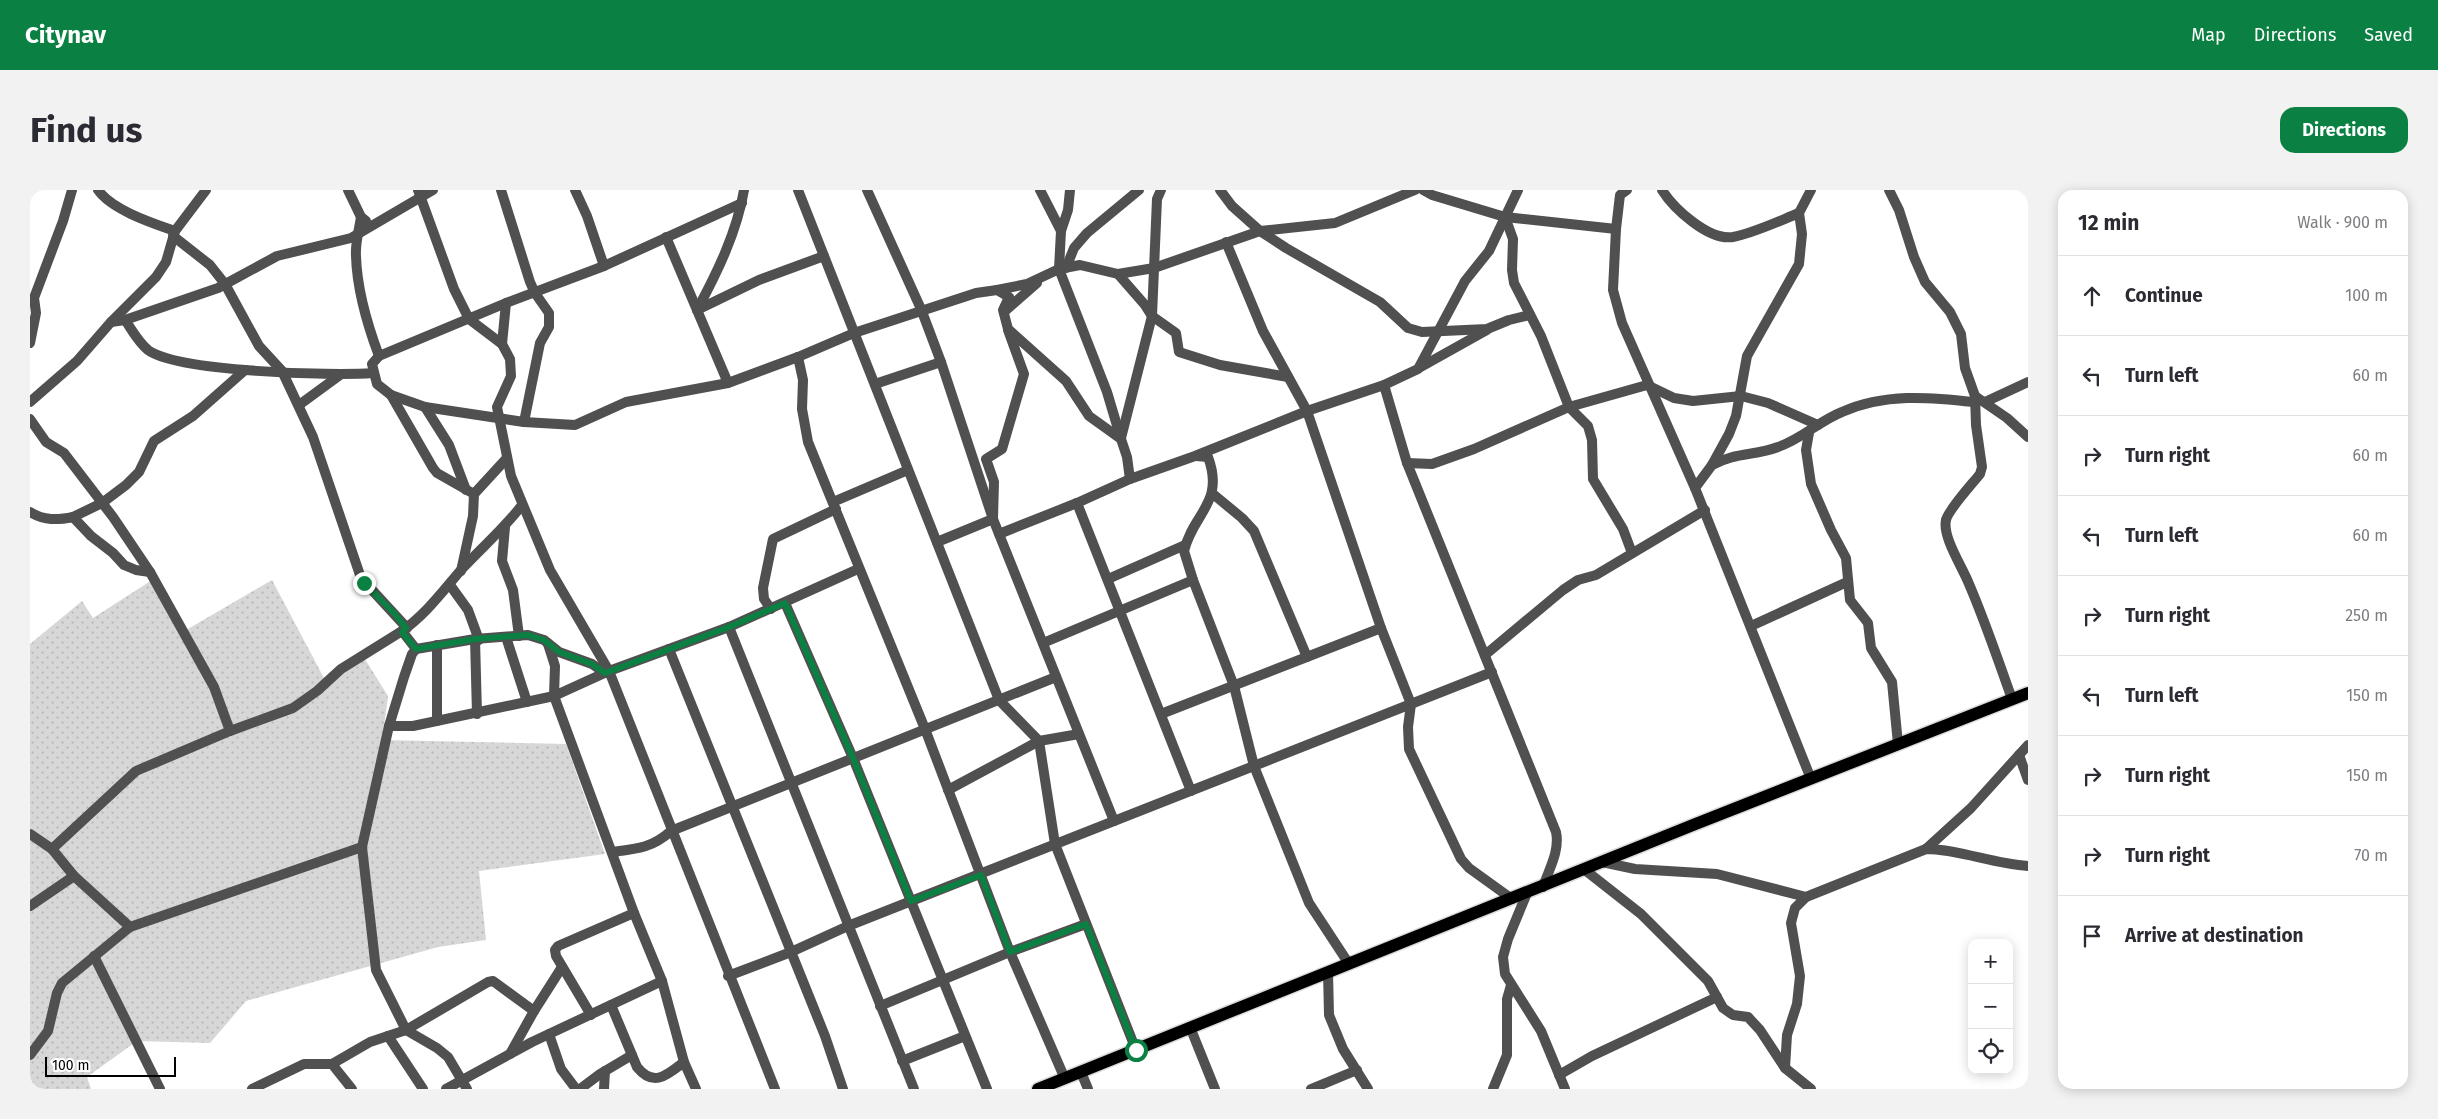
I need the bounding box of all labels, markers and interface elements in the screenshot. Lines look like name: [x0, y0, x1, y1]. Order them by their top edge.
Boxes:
text: Citynav: [25, 21, 106, 49]
text: Map: [2191, 24, 2226, 46]
text: Directions: [2254, 24, 2336, 46]
text: Saved: [2364, 24, 2413, 46]
button: Directions: [2280, 107, 2408, 153]
text: Find us: [30, 109, 142, 151]
text: 12 min: [2078, 210, 2139, 236]
text: Walk · 900 m: [2297, 213, 2388, 232]
icon: ahead: [2078, 282, 2106, 310]
text: Continue: [2125, 284, 2203, 307]
text: 100 m: [2345, 286, 2388, 305]
icon: left: [2078, 362, 2106, 390]
text: Turn left: [2125, 364, 2199, 387]
text: 60 m: [2353, 366, 2388, 385]
icon: right: [2078, 442, 2106, 470]
text: Turn right: [2125, 444, 2210, 467]
text: 60 m: [2353, 446, 2388, 465]
icon: left: [2078, 522, 2106, 550]
text: Turn left: [2125, 524, 2199, 547]
text: 60 m: [2353, 526, 2388, 545]
route end: [353, 572, 376, 595]
icon: right: [2078, 602, 2106, 630]
text: Turn right: [2125, 604, 2210, 627]
text: 250 m: [2345, 606, 2388, 625]
icon: left: [2078, 682, 2106, 710]
text: Turn left: [2125, 684, 2199, 707]
text: 150 m: [2346, 686, 2388, 705]
icon: right: [2078, 762, 2106, 790]
text: Turn right: [2125, 764, 2210, 787]
text: 150 m: [2346, 766, 2388, 785]
icon: right: [2078, 842, 2106, 870]
text: Turn right: [2125, 844, 2210, 867]
text: 70 m: [2354, 846, 2388, 865]
icon: arrive: [2078, 922, 2106, 950]
text: Arrive at destination: [2125, 924, 2304, 947]
map controls: [1968, 939, 2013, 1074]
button: +: [1968, 939, 2013, 984]
button: −: [1968, 984, 2013, 1029]
button: locate: [1968, 1029, 2013, 1074]
route start: [1125, 1039, 1148, 1062]
scale bar: [45, 1054, 176, 1077]
text: 100 m: [52, 1057, 89, 1074]

